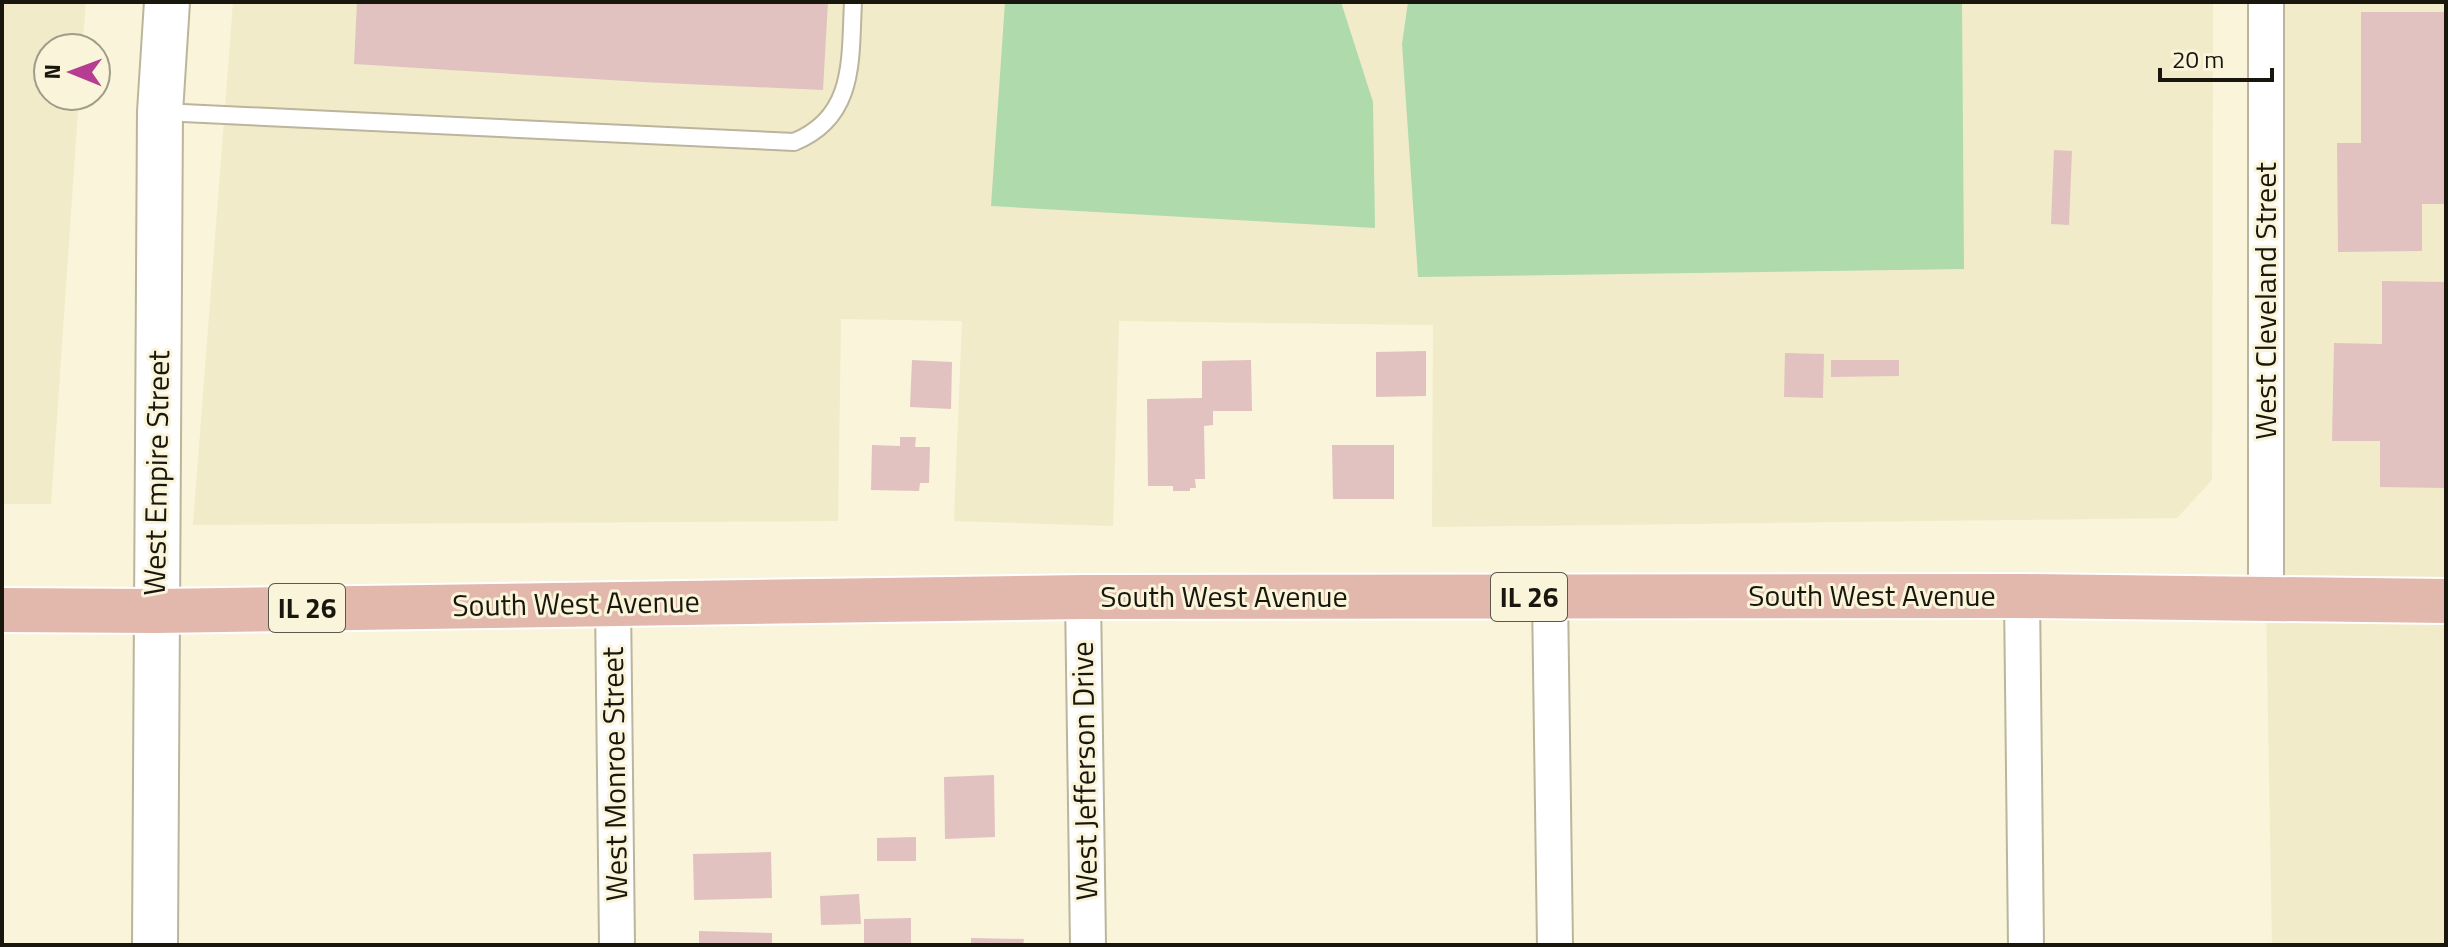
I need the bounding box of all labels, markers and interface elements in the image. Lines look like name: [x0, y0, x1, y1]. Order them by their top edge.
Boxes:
north arrow: [32, 32, 112, 112]
scale bar: [2160, 32, 2272, 82]
text: 20 m: [2172, 41, 2224, 77]
text: N: [35, 64, 69, 80]
street label: West Cleveland Street: [2242, 162, 2288, 440]
street label: West Empire Street: [131, 349, 181, 596]
street label: South West Avenue: [1748, 572, 1996, 618]
street label: South West Avenue: [1100, 573, 1348, 619]
road number: IL 26: [1491, 573, 1567, 621]
street label: South West Avenue: [452, 578, 700, 628]
road number: IL 26: [269, 584, 345, 632]
street label: West Jefferson Drive: [1059, 641, 1109, 901]
street label: West Monroe Street: [589, 646, 639, 902]

